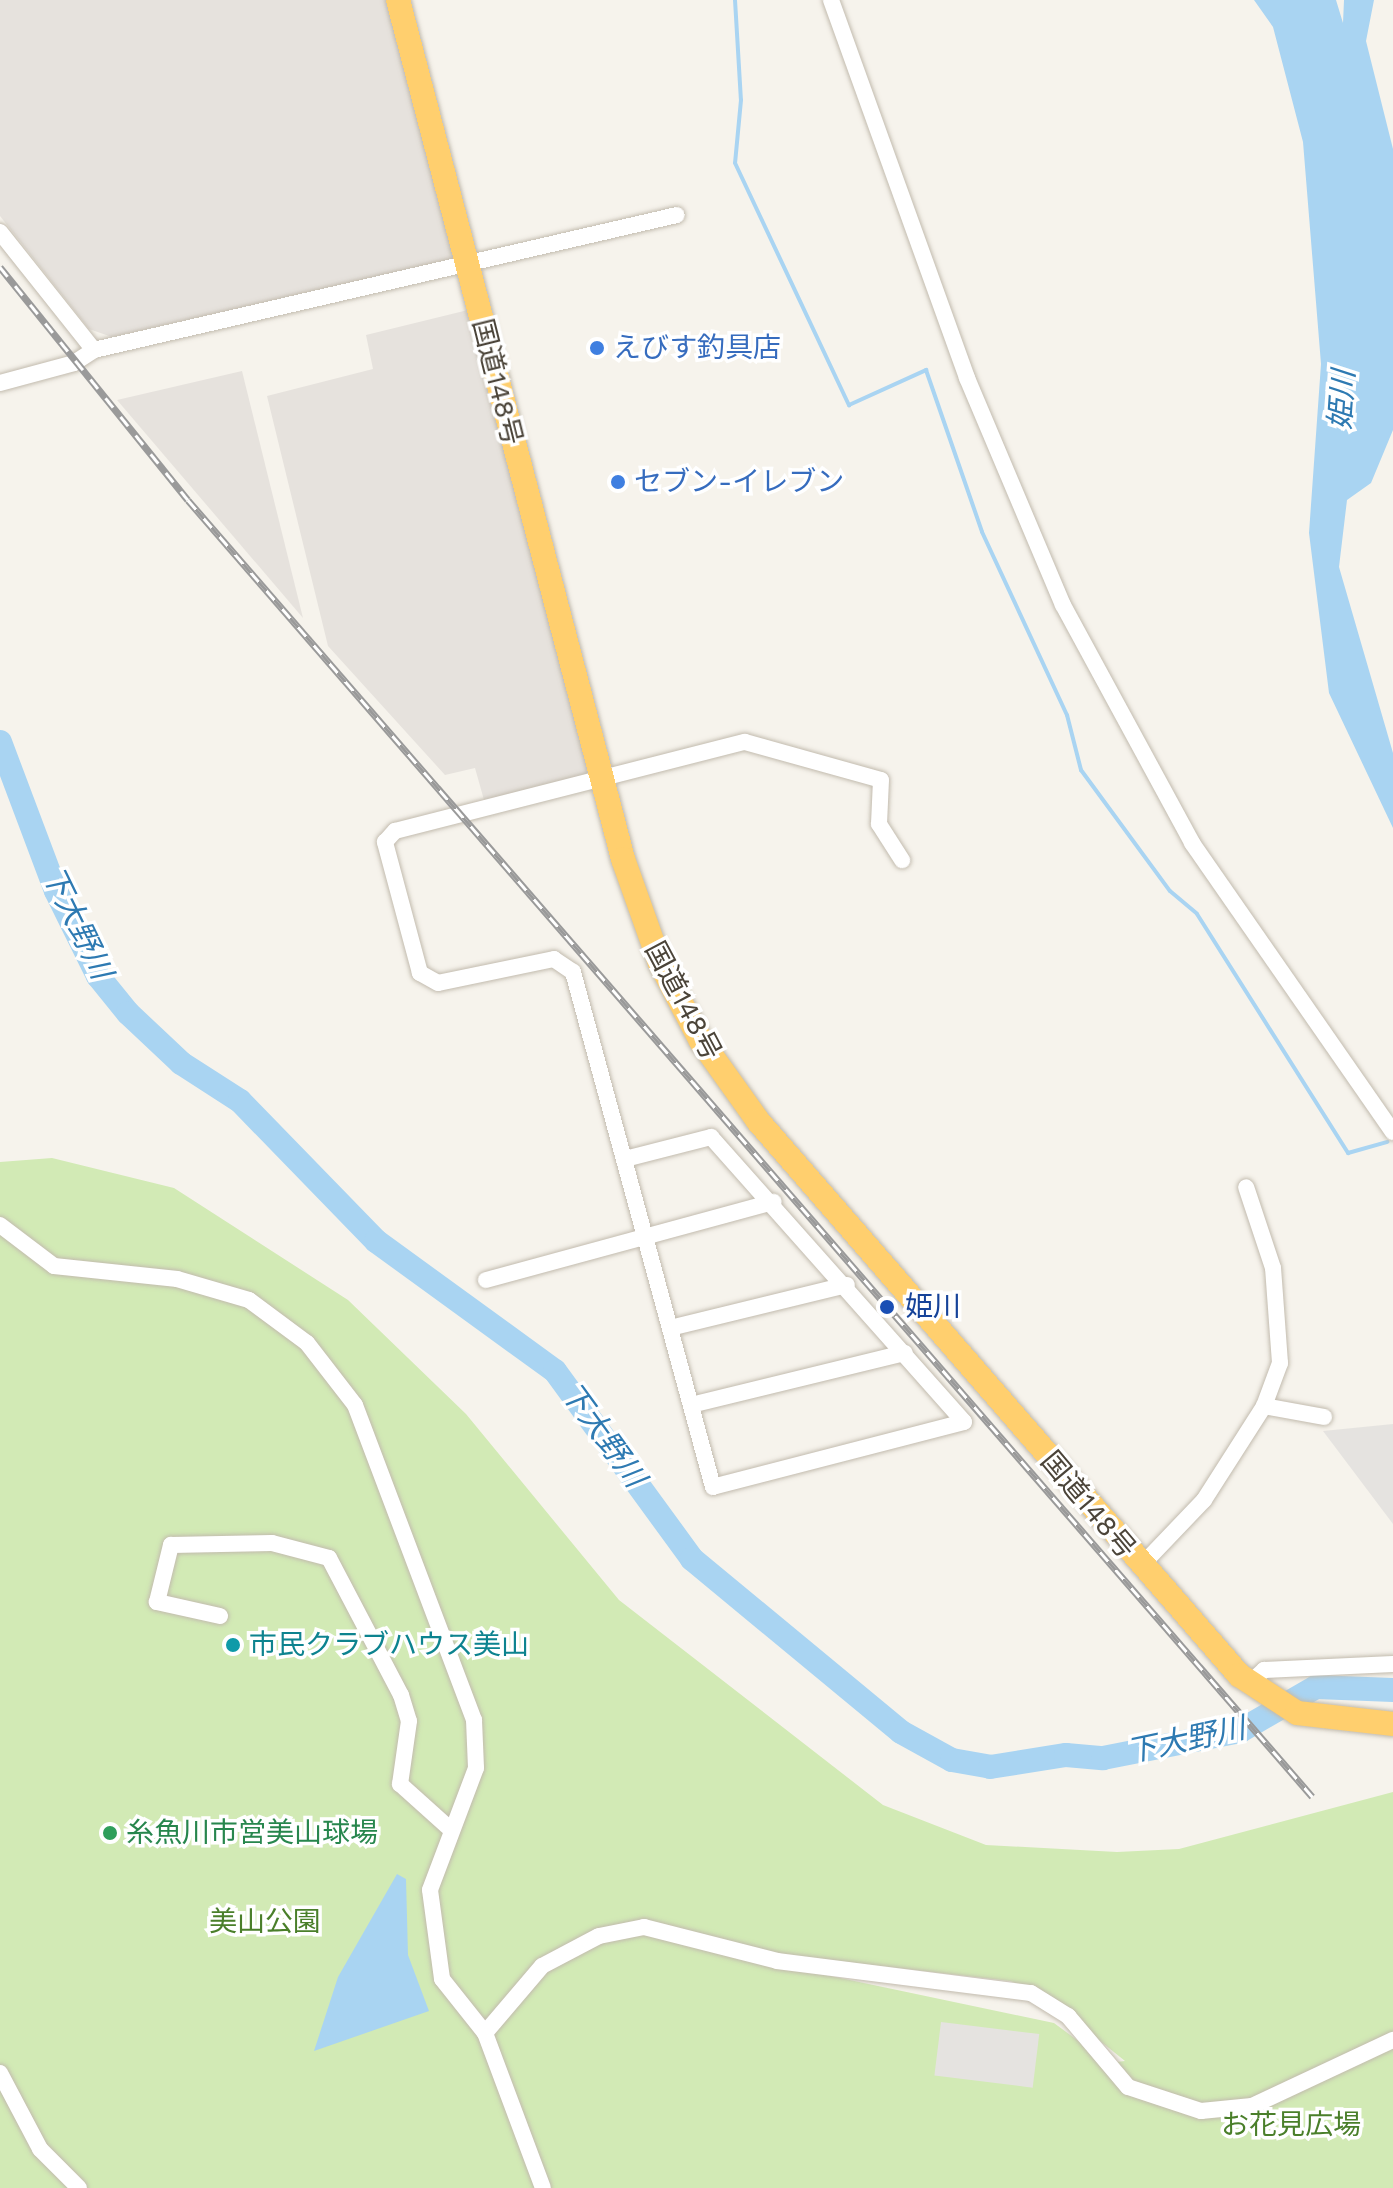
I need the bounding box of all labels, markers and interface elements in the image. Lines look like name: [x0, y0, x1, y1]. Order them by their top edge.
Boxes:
street label: 国道148号: [465, 315, 529, 449]
place label: えびす釣具店: [613, 331, 781, 365]
marker: えびす釣具店: [588, 339, 606, 357]
water label: 姫川: [1322, 369, 1362, 431]
place label: セブン-イレブン: [634, 465, 844, 499]
marker: セブン-イレブン: [609, 473, 627, 491]
water label: 下大野川: [35, 861, 119, 985]
street label: 国道148号: [638, 936, 728, 1066]
place label: 姫川: [905, 1290, 961, 1324]
marker: 姫川: [876, 1296, 898, 1318]
water label: 下大野川: [553, 1376, 653, 1494]
street label: 国道148号: [1034, 1445, 1142, 1565]
place label: 市民クラブハウス美山: [249, 1628, 529, 1662]
marker: 市民クラブハウス美山: [224, 1636, 242, 1654]
water label: 下大野川: [1124, 1710, 1248, 1770]
place label: 糸魚川市営美山球場: [126, 1816, 378, 1850]
marker: 糸魚川市営美山球場: [101, 1824, 119, 1842]
park label: 美山公園: [209, 1905, 321, 1939]
park label: お花見広場: [1221, 2108, 1361, 2142]

